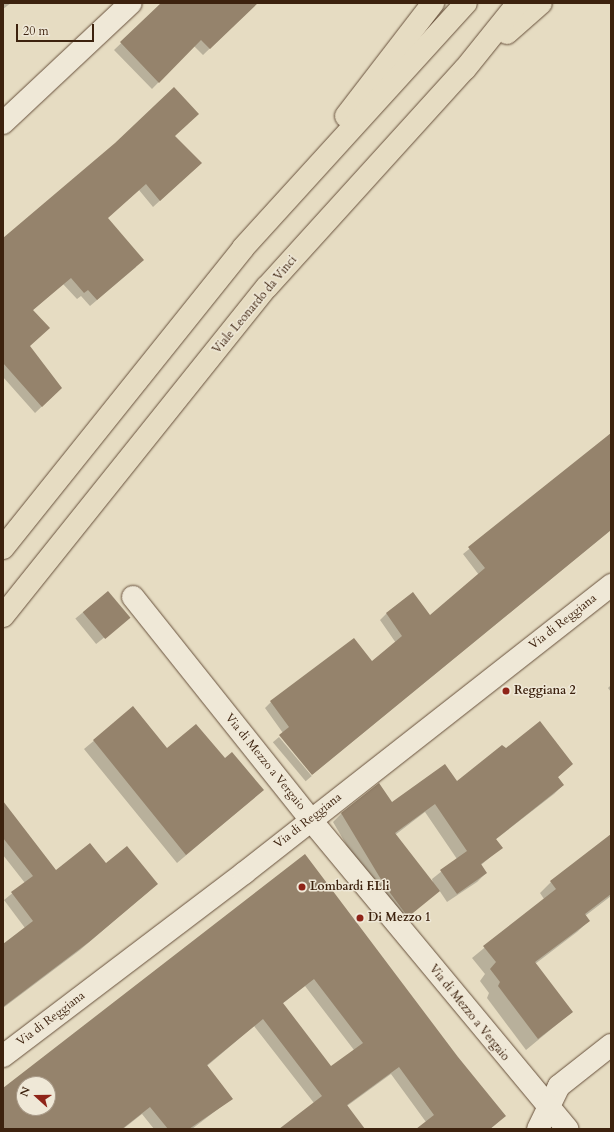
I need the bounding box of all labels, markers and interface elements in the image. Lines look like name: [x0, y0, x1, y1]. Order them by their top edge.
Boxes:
scale bar: [18, 16, 96, 42]
text: 20 m: [23, 23, 49, 39]
street label: Viale Leonardo da Vinci: [210, 253, 300, 357]
street label: Via di Reggiana: [527, 591, 599, 653]
place label: Reggiana 2: [514, 684, 576, 698]
marker: Reggiana 2: [501, 686, 511, 696]
street label: Via di Mezzo a Vergaio: [222, 711, 308, 813]
street label: Via di Reggiana: [272, 790, 344, 852]
place label: Lombardi F.Lli: [310, 880, 389, 894]
marker: Lombardi F.Lli: [297, 882, 307, 892]
place label: Di Mezzo 1: [368, 911, 431, 925]
marker: Di Mezzo 1: [355, 913, 365, 923]
street label: Via di Mezzo a Vergaio: [426, 962, 512, 1064]
street label: Via di Reggiana: [14, 989, 88, 1049]
north arrow: [16, 1076, 56, 1116]
text: N: [17, 1085, 34, 1099]

